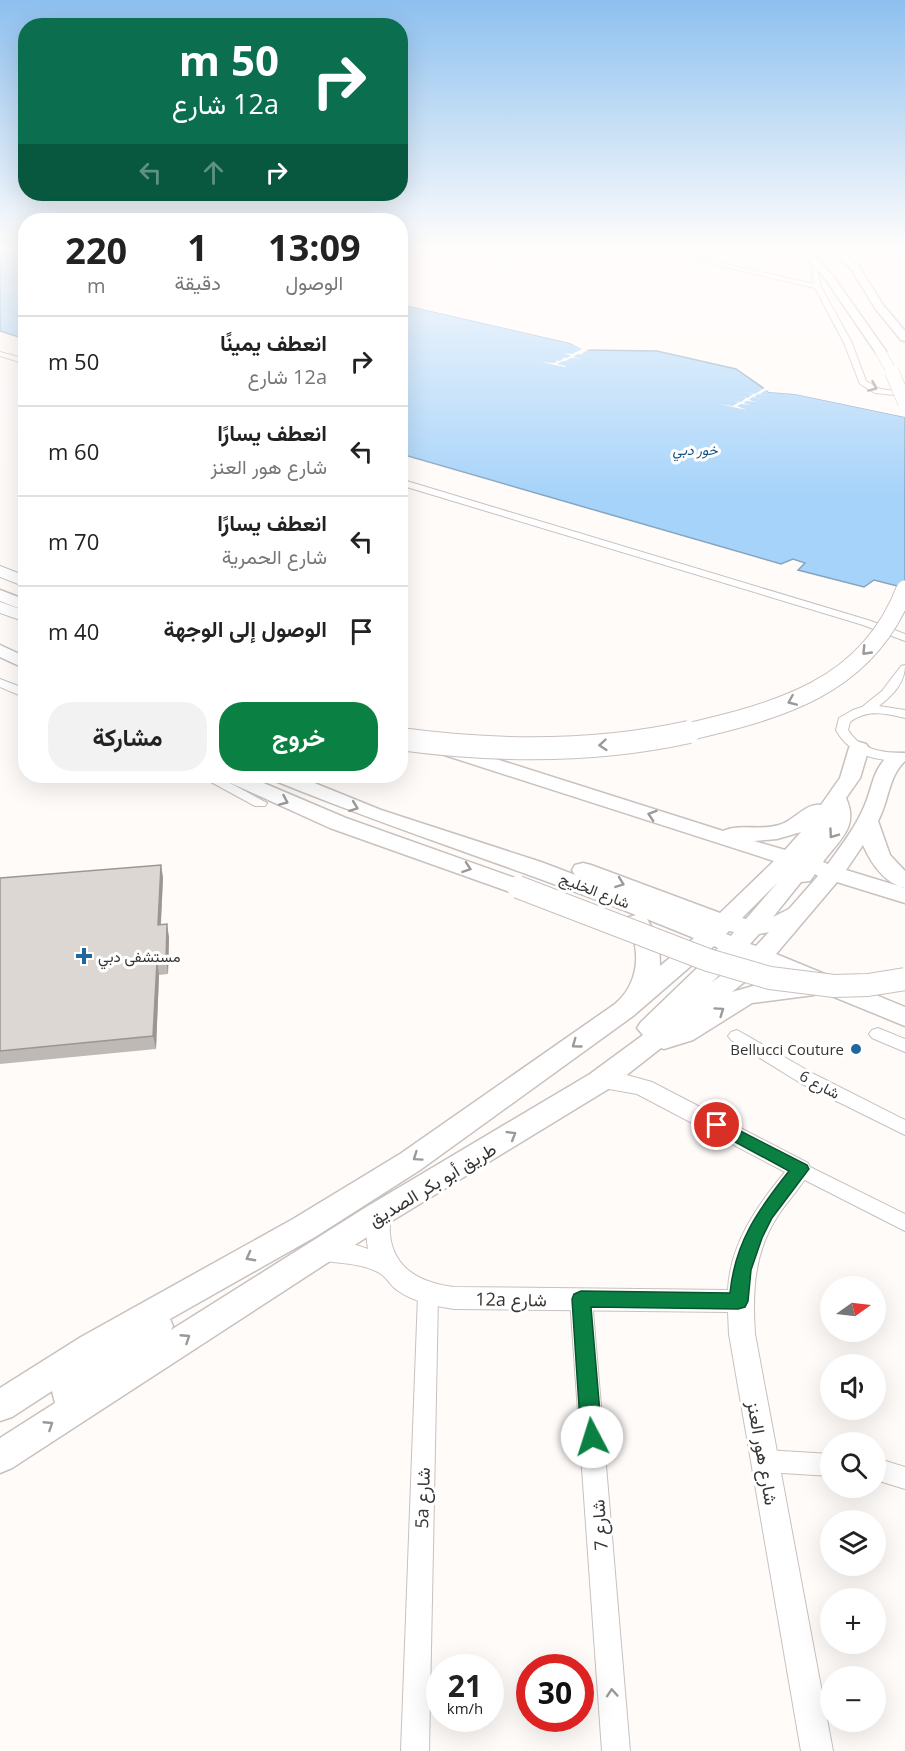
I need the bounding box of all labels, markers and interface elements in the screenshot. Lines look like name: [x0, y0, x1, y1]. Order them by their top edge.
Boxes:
text: 50 m: [179, 31, 279, 88]
icon: right: [300, 42, 378, 120]
text: 12a شارع: [172, 85, 279, 122]
icon: left: [134, 156, 167, 189]
icon: ahead: [197, 156, 230, 189]
icon: right: [260, 156, 293, 189]
text: 1: [187, 223, 208, 272]
text: 13:09: [268, 223, 361, 272]
text: 220: [65, 226, 127, 275]
text: دقيقة: [174, 269, 221, 296]
text: الوصول: [286, 269, 343, 296]
text: m: [87, 272, 105, 299]
text: انعطف يمينًا: [220, 327, 327, 357]
icon: right: [345, 345, 378, 378]
text: 50 m: [48, 346, 99, 376]
text: 12a شارع: [248, 363, 327, 390]
one-way arrow: [867, 380, 878, 392]
text: انعطف يسارًا: [217, 417, 327, 447]
icon: left: [345, 435, 378, 468]
text: 60 m: [48, 436, 99, 466]
water label: خور دبي: [672, 440, 718, 462]
text: شارع هور العنز: [210, 453, 327, 480]
text: انعطف يسارًا: [217, 507, 327, 537]
icon: left: [345, 525, 378, 558]
text: 70 m: [48, 526, 99, 556]
text: شارع الحمرية: [222, 543, 327, 570]
text: الوصول إلى الوجهة: [163, 613, 327, 643]
icon: arrive: [345, 615, 378, 648]
text: 40 m: [48, 616, 99, 646]
one-way arrow: [863, 644, 874, 655]
one-way arrow: [788, 694, 799, 706]
button: مشاركة: [48, 702, 207, 771]
button: خروج: [219, 702, 378, 771]
one-way arrow: [598, 738, 607, 751]
one-way arrow: [278, 793, 289, 805]
one-way arrow: [348, 799, 358, 812]
one-way arrow: [647, 810, 658, 822]
one-way arrow: [829, 827, 840, 838]
one-way arrow: [461, 861, 472, 874]
street label: شارع الخليج: [556, 868, 633, 914]
one-way arrow: [614, 876, 625, 889]
place label: مستشفى دبي: [98, 946, 181, 970]
marker: مستشفى دبي: [75, 947, 93, 965]
one-way arrow: [714, 1007, 725, 1018]
one-way arrow: [572, 1037, 583, 1048]
place label: Bellucci Couture: [730, 1039, 844, 1059]
marker: Bellucci Couture: [849, 1042, 863, 1056]
street label: شارع 6: [796, 1065, 844, 1105]
pin: [691, 1099, 742, 1150]
icon: arrive: [700, 1108, 733, 1141]
one-way arrow: [506, 1131, 516, 1143]
street label: طريق أبو بكر الصديق: [364, 1136, 500, 1232]
one-way arrow: [413, 1150, 424, 1161]
one-way arrow: [246, 1250, 256, 1261]
north arrow: [820, 1276, 886, 1342]
map controls: [820, 1276, 886, 1732]
street label: 12a شارع: [475, 1286, 547, 1313]
one-way arrow: [179, 1334, 190, 1345]
button: sound: [820, 1354, 886, 1420]
street label: شارع هور العنز: [741, 1398, 784, 1507]
position arrow: [560, 1405, 624, 1469]
one-way arrow: [43, 1421, 53, 1433]
button: search: [820, 1432, 886, 1498]
street label: 5a شارع: [409, 1467, 436, 1529]
street label: شارع 7: [585, 1499, 614, 1551]
button: layers: [820, 1510, 886, 1576]
button: +: [820, 1588, 886, 1654]
speed limit sign: 30: [516, 1654, 594, 1732]
text: 21: [448, 1665, 482, 1706]
button: −: [820, 1666, 886, 1732]
one-way arrow: [606, 1688, 619, 1697]
text: km/h: [447, 1698, 483, 1718]

